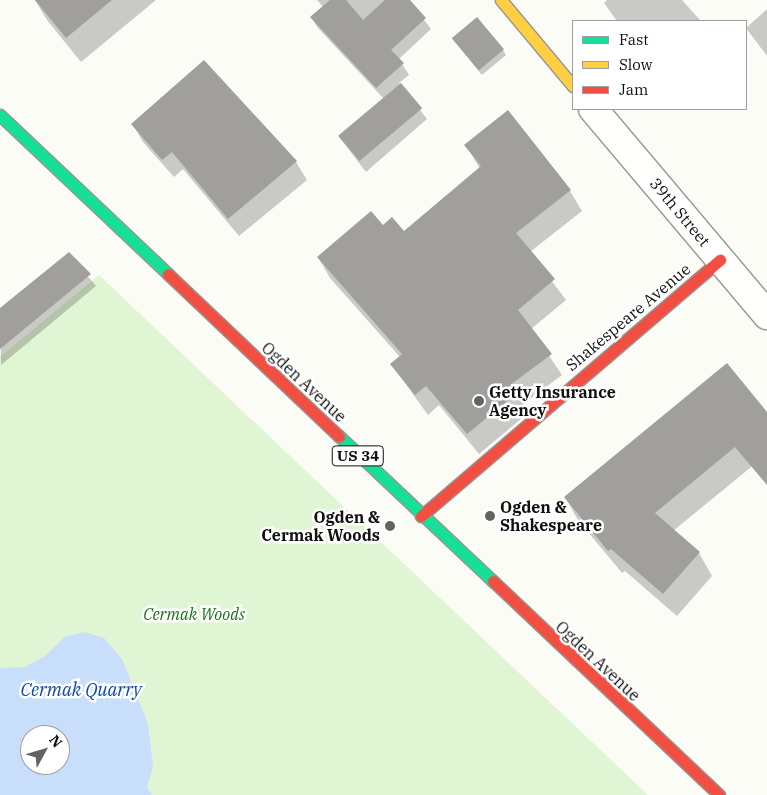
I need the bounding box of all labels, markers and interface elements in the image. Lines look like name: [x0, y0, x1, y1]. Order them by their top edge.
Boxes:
legend: [572, 20, 747, 110]
text: Fast: [619, 30, 649, 49]
text: Slow: [619, 55, 652, 74]
text: Jam: [619, 80, 648, 99]
street label: 39th Street: [646, 174, 714, 250]
street label: Shakespeare Avenue: [562, 259, 694, 375]
street label: Ogden Avenue: [258, 338, 350, 426]
place label: Getty Insurance Agency: [489, 382, 616, 420]
marker: Getty Insurance Agency: [473, 395, 485, 407]
road number: US 34: [332, 444, 384, 468]
place label: Ogden & Shakespeare: [500, 497, 602, 535]
place label: Ogden & Cermak Woods: [261, 507, 380, 545]
marker: Ogden & Shakespeare: [484, 510, 496, 522]
marker: Ogden & Cermak Woods: [384, 520, 396, 532]
park label: Cermak Woods: [143, 604, 245, 624]
street label: Ogden Avenue: [552, 617, 644, 705]
water label: Cermak Quarry: [20, 679, 142, 701]
north arrow: [20, 725, 70, 775]
text: N: [45, 731, 66, 751]

